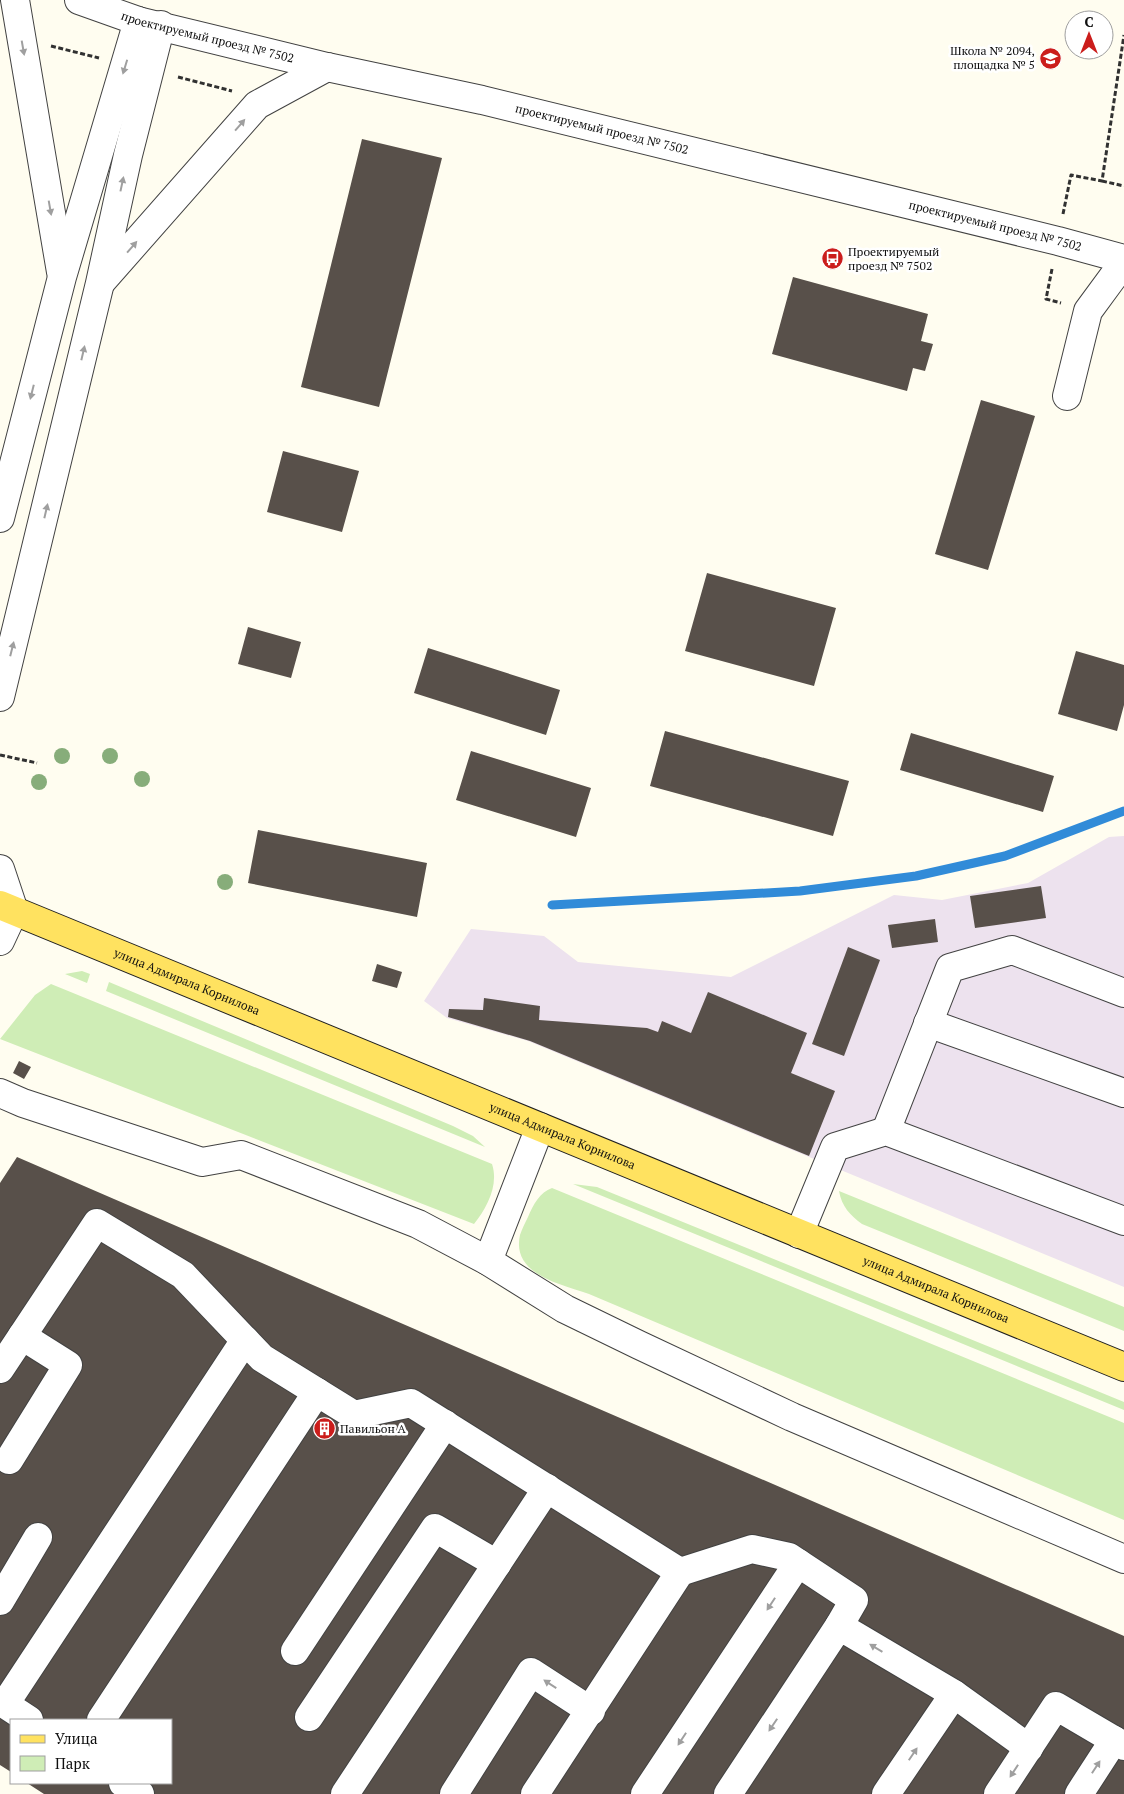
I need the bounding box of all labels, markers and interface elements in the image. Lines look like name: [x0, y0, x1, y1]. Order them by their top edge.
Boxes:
street label: проектируемый проезд № 7502: [119, 8, 296, 66]
north arrow: [1064, 10, 1114, 60]
text: С: [1084, 12, 1094, 31]
one-way arrow: [19, 40, 27, 56]
place label: Школа № 2094, площадка № 5: [950, 43, 1035, 72]
school or university icon: Школа № 2094, площадка № 5: [1039, 46, 1063, 70]
one-way arrow: [120, 60, 128, 75]
street label: проектируемый проезд № 7502: [514, 100, 690, 157]
one-way arrow: [234, 119, 245, 131]
one-way arrow: [118, 176, 126, 192]
street label: проектируемый проезд № 7502: [907, 197, 1083, 254]
one-way arrow: [47, 201, 55, 217]
one-way arrow: [127, 240, 138, 253]
place label: Проектируемый проезд № 7502: [848, 244, 939, 273]
bus stop icon: Проектируемый проезд № 7502: [820, 247, 844, 271]
one-way arrow: [79, 346, 87, 361]
one-way arrow: [28, 385, 36, 400]
one-way arrow: [42, 504, 50, 519]
one-way arrow: [8, 642, 16, 657]
street label: улица Адмирала Корнилова: [111, 944, 262, 1018]
street label: улица Адмирала Корнилова: [486, 1099, 638, 1172]
street label: улица Адмирала Корнилова: [860, 1252, 1011, 1326]
building icon: Павильон А: [312, 1417, 336, 1441]
place label: Павильон А: [340, 1421, 407, 1436]
one-way arrow: [766, 1597, 776, 1611]
one-way arrow: [870, 1643, 883, 1652]
one-way arrow: [543, 1680, 556, 1689]
legend: [10, 1719, 172, 1784]
one-way arrow: [768, 1719, 778, 1732]
text: Улица: [55, 1728, 98, 1748]
one-way arrow: [677, 1733, 686, 1746]
one-way arrow: [909, 1747, 918, 1760]
text: Парк: [55, 1753, 91, 1773]
one-way arrow: [1092, 1760, 1101, 1774]
one-way arrow: [1009, 1764, 1018, 1778]

